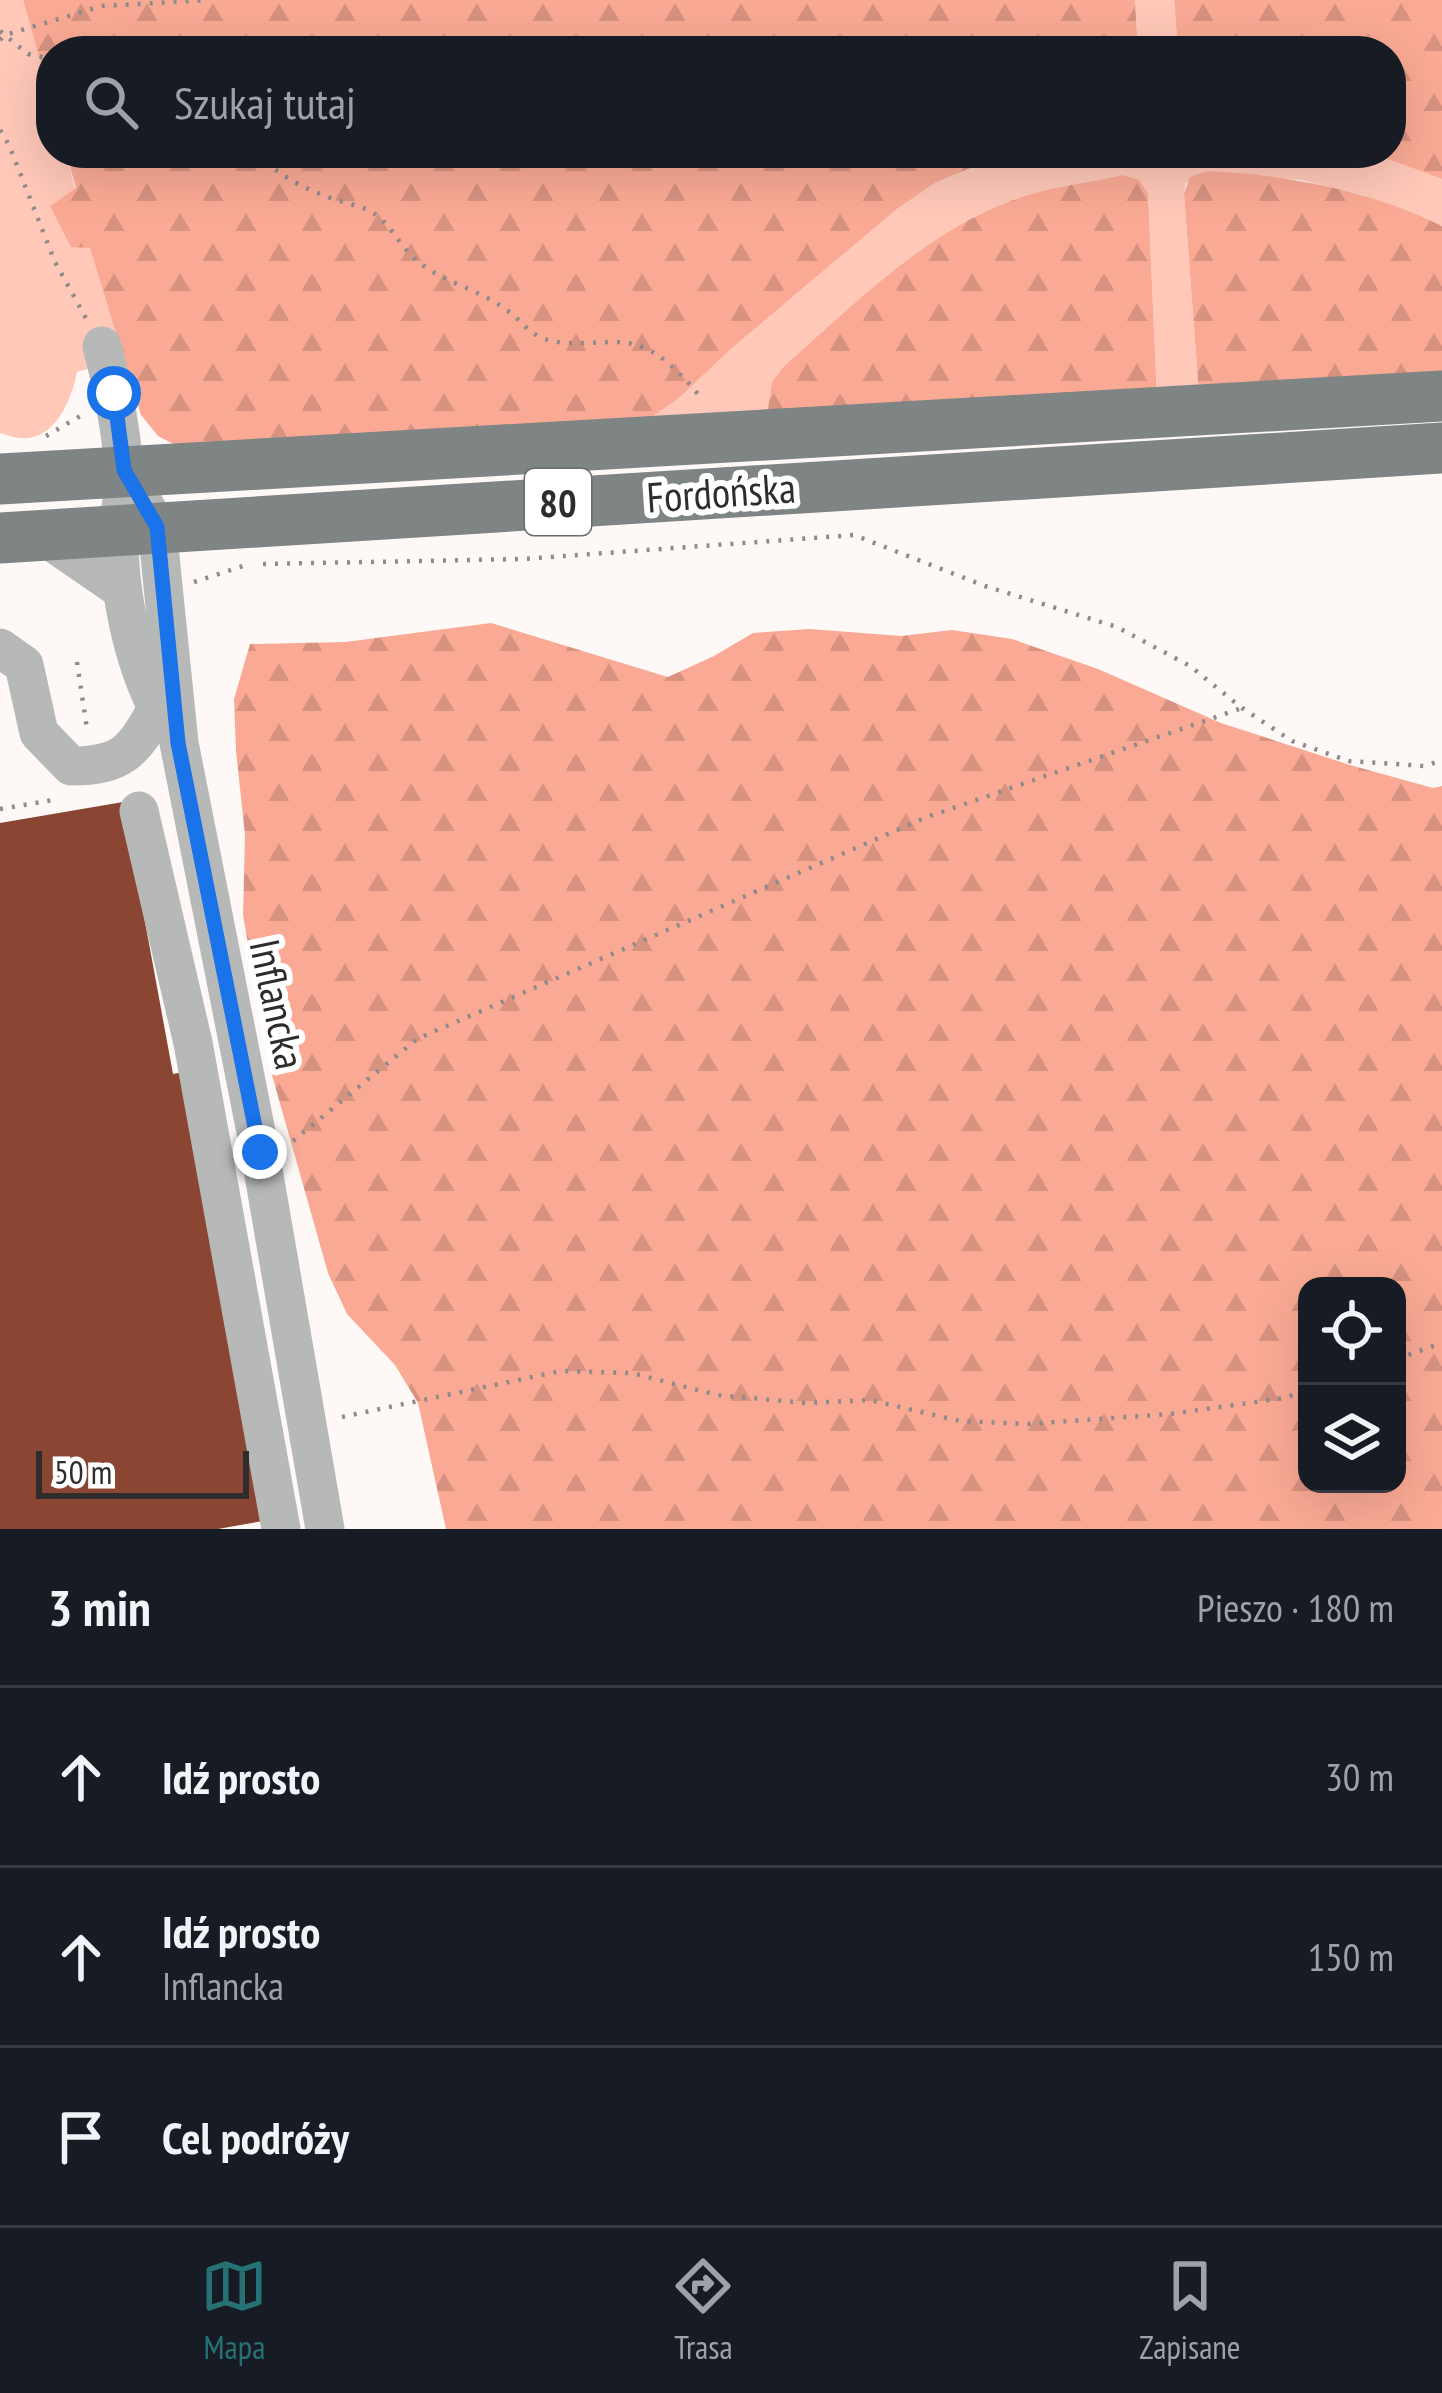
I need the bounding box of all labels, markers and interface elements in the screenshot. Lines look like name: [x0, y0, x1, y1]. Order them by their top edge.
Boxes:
search box: [36, 36, 1406, 168]
icon: search: [78, 69, 144, 135]
text: Szukaj tutaj: [174, 73, 356, 131]
route start: [87, 366, 141, 420]
street label: Fordońska: [645, 459, 797, 525]
road number: 80: [525, 469, 591, 535]
street label: Inflancka: [237, 934, 319, 1074]
route end: [233, 1125, 287, 1179]
map controls: [1298, 1277, 1406, 1493]
button: locate: [1298, 1277, 1406, 1385]
button: layers: [1298, 1385, 1406, 1493]
scale bar: [36, 1445, 249, 1498]
text: 50 m: [54, 1450, 112, 1493]
text: 3 min: [48, 1574, 151, 1640]
text: Pieszo · 180 m: [1197, 1582, 1394, 1633]
icon: ahead: [48, 1744, 114, 1810]
text: Idź prosto: [162, 1748, 320, 1806]
text: 30 m: [1325, 1751, 1394, 1802]
text: Idź prosto: [162, 1902, 320, 1960]
icon: ahead: [48, 1924, 114, 1990]
text: 150 m: [1308, 1931, 1394, 1982]
text: Inflancka: [162, 1960, 284, 2011]
icon: arrive: [48, 2104, 114, 2170]
text: Cel podróży: [162, 2108, 349, 2166]
tab: Mapa: [201, 2253, 267, 2368]
tab: Trasa: [670, 2253, 736, 2368]
tab: Zapisane: [1139, 2253, 1241, 2368]

